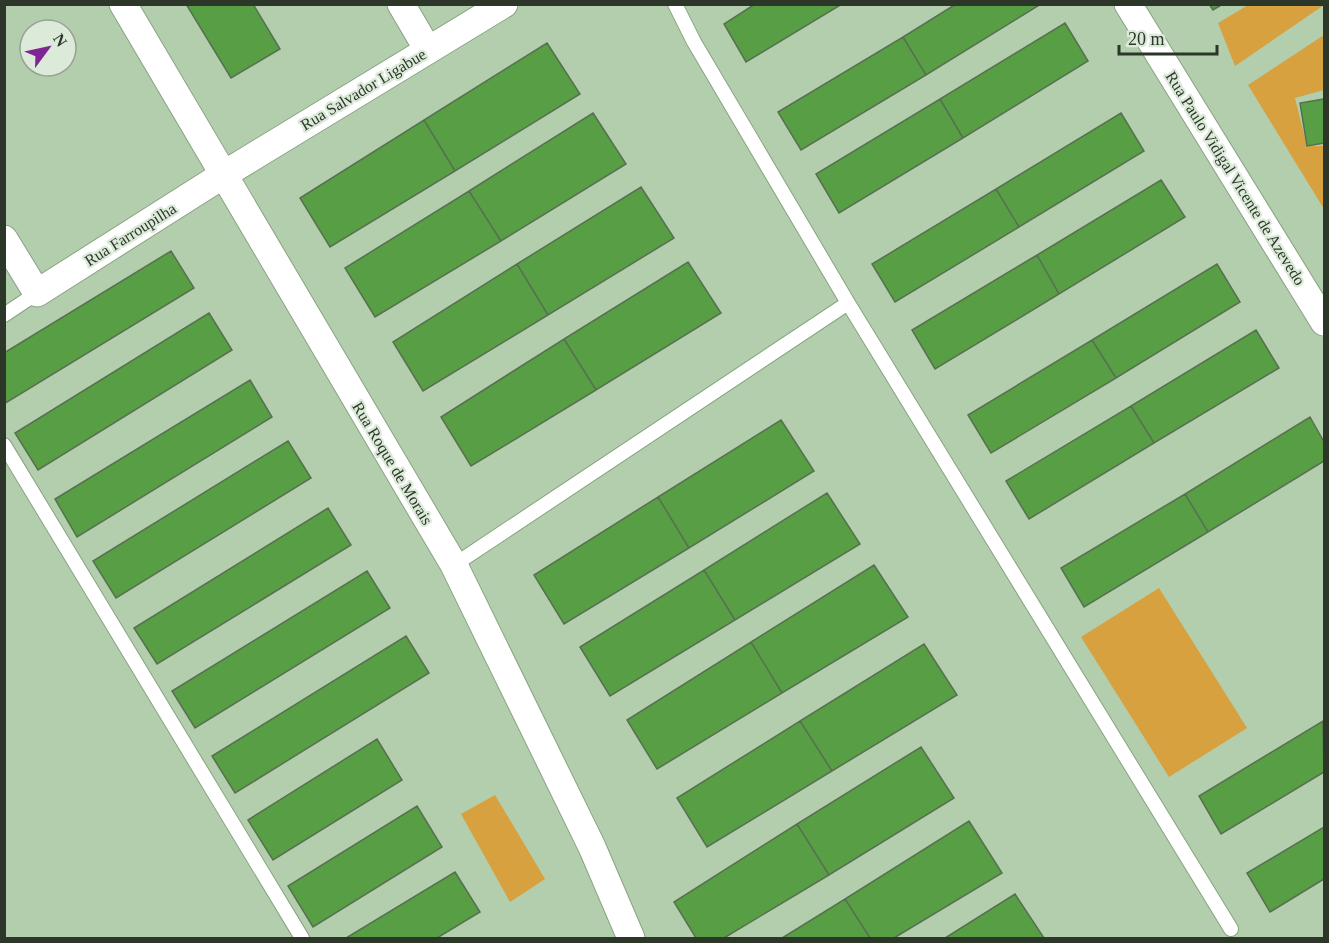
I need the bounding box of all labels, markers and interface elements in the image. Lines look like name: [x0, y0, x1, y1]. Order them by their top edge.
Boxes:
north arrow: [18, 18, 78, 78]
scale bar: [1119, 18, 1216, 56]
text: 20 m: [1128, 29, 1165, 49]
text: N: [50, 31, 71, 50]
street label: Rua Salvador Ligabue: [298, 45, 429, 134]
street label: Rua Paulo Vidigal Vicente de Azevedo: [1162, 68, 1309, 289]
street label: Rua Farroupilha: [81, 200, 180, 270]
street label: Rua Roque de Morais: [348, 399, 436, 528]

